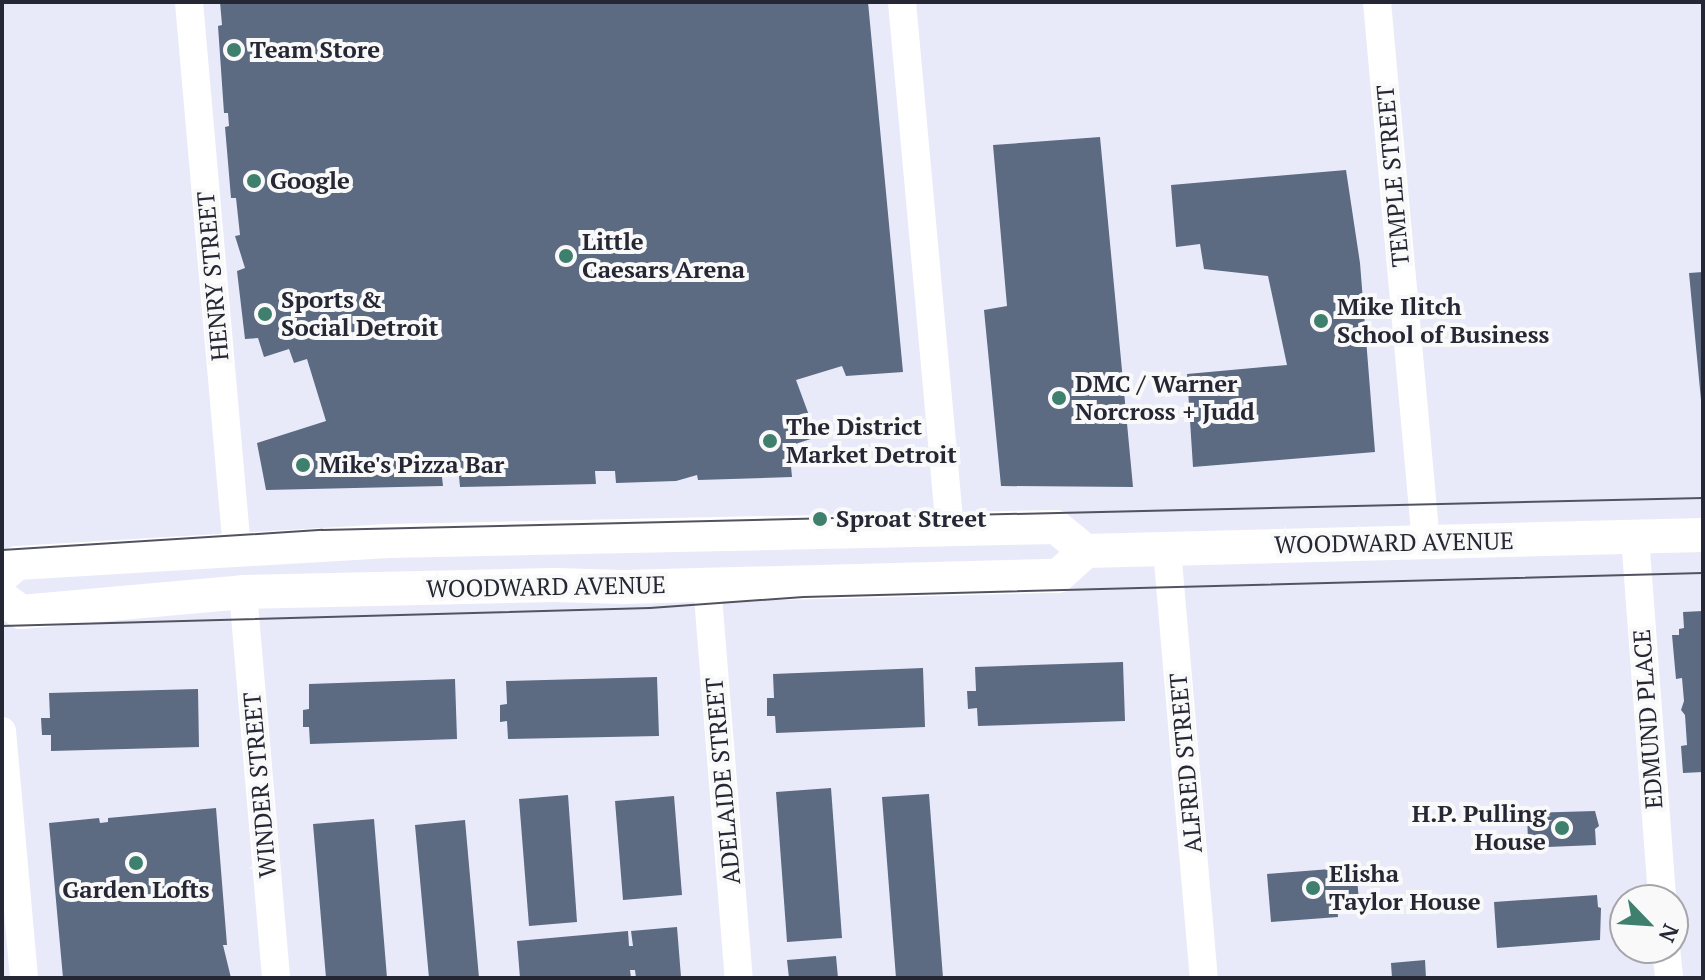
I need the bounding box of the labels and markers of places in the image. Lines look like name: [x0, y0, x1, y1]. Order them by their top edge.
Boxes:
place label: Team Store: [250, 36, 380, 64]
marker: Team Store: [225, 41, 243, 59]
place label: Google: [270, 167, 350, 195]
marker: Google: [245, 172, 263, 190]
place label: Little Caesars Arena: [582, 228, 745, 284]
marker: Little Caesars Arena: [557, 247, 575, 265]
place label: Sports & Social Detroit: [281, 286, 438, 342]
place label: Mike Ilitch School of Business: [1337, 293, 1549, 349]
marker: Sports & Social Detroit: [256, 305, 274, 323]
marker: Mike Ilitch School of Business: [1312, 312, 1330, 330]
place label: DMC / Warner Norcross + Judd: [1075, 370, 1255, 426]
marker: DMC / Warner Norcross + Judd: [1050, 389, 1068, 407]
place label: The District Market Detroit: [786, 413, 957, 469]
marker: The District Market Detroit: [761, 432, 779, 450]
place label: Mike's Pizza Bar: [319, 451, 504, 479]
marker: Mike's Pizza Bar: [294, 456, 312, 474]
place label: Sproat Street: [836, 505, 987, 533]
marker: Sproat Street: [811, 510, 829, 528]
place label: H.P. Pulling House: [1411, 800, 1546, 856]
marker: H.P. Pulling House: [1553, 819, 1571, 837]
marker: Garden Lofts: [127, 854, 145, 872]
place label: Elisha Taylor House: [1329, 860, 1481, 916]
place label: Garden Lofts: [62, 876, 210, 904]
marker: Elisha Taylor House: [1304, 879, 1322, 897]

